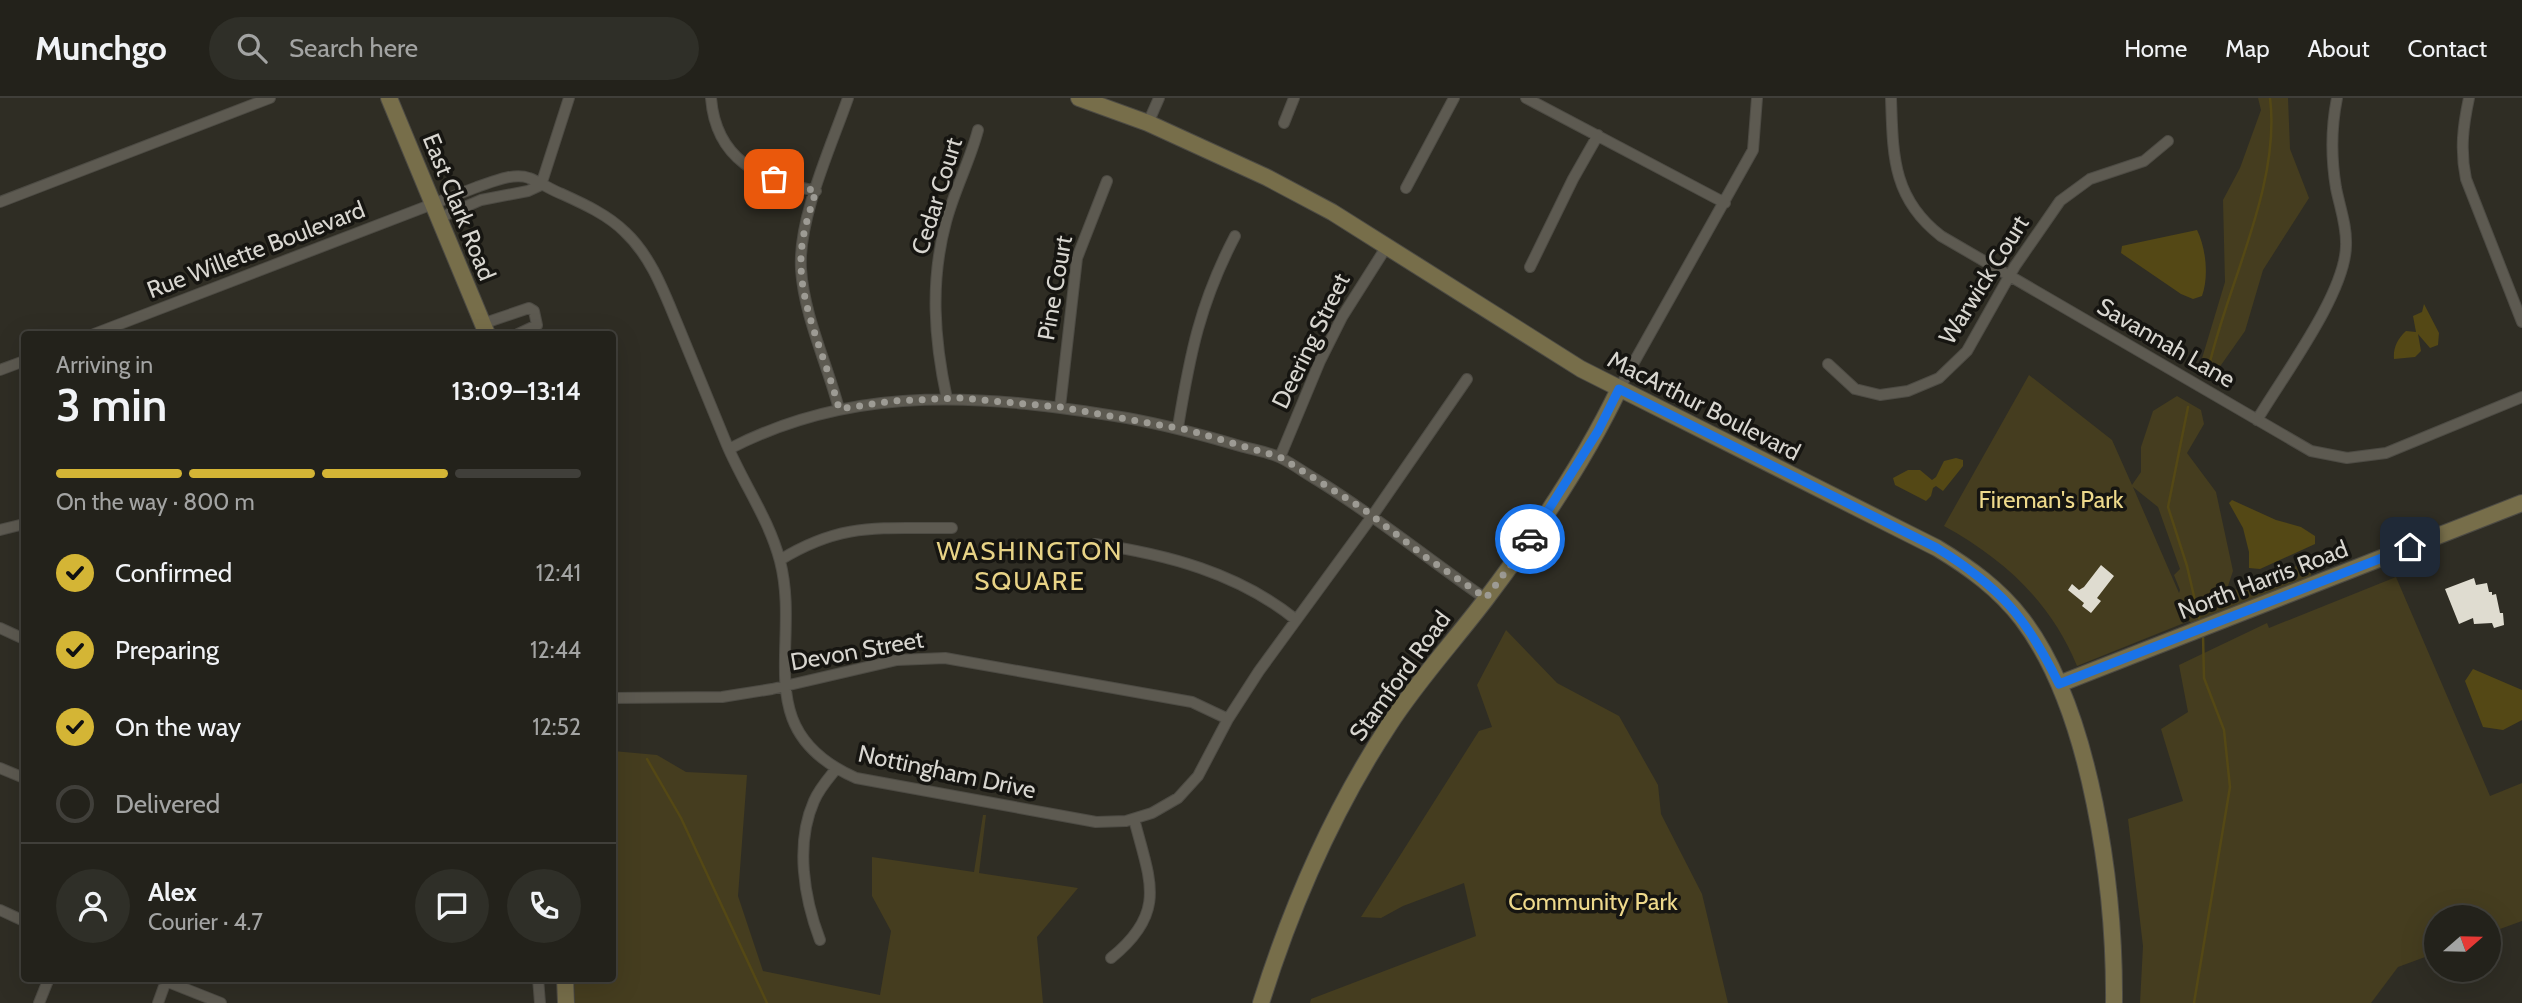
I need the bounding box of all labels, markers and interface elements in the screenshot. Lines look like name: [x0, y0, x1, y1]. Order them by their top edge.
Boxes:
search box: [209, 17, 699, 80]
text: Munchgo: [35, 28, 167, 68]
icon: search: [233, 29, 271, 67]
text: Search here: [289, 32, 418, 64]
text: Home: [2124, 34, 2187, 63]
text: Map: [2225, 34, 2270, 63]
text: About: [2308, 34, 2370, 63]
text: Contact: [2408, 34, 2487, 63]
street label: East Clark Road: [417, 129, 502, 285]
street label: Cedar Court: [905, 134, 968, 258]
pin: [744, 149, 804, 209]
icon: bag: [755, 160, 793, 198]
street label: Rue Willette Boulevard: [143, 195, 369, 304]
street label: Warwick Court: [1933, 210, 2035, 349]
street label: Pine Court: [1031, 233, 1078, 342]
street label: Deering Street: [1265, 268, 1356, 413]
street label: Savannah Lane: [2092, 291, 2240, 394]
street label: MacArthur Boulevard: [1603, 344, 1805, 467]
text: Arriving in: [56, 351, 153, 379]
text: 13:09–13:14: [451, 375, 581, 407]
text: 3 min: [56, 377, 167, 433]
park label: Fireman's Park: [1978, 485, 2124, 514]
text: On the way · 800 m: [56, 488, 255, 516]
courier: [1495, 504, 1565, 574]
pin: [2380, 517, 2440, 577]
icon: car: [1511, 520, 1549, 558]
icon: home: [2391, 528, 2429, 566]
street label: North Harris Road: [2174, 534, 2352, 625]
district label: WASHINGTON SQUARE: [936, 535, 1124, 597]
icon: check: [56, 554, 94, 592]
text: Confirmed: [115, 557, 232, 589]
text: 12:41: [536, 559, 581, 587]
street label: Stamford Road: [1343, 605, 1456, 746]
street label: Devon Street: [788, 625, 926, 676]
icon: check: [56, 631, 94, 669]
text: Preparing: [115, 634, 219, 666]
text: 12:44: [530, 636, 581, 664]
icon: check: [56, 708, 94, 746]
text: On the way: [115, 711, 241, 743]
text: 12:52: [532, 713, 581, 741]
street label: Nottingham Drive: [856, 739, 1039, 805]
text: Delivered: [115, 788, 220, 820]
button: person: [56, 869, 130, 943]
button: chat: [415, 869, 489, 943]
button: phone: [507, 869, 581, 943]
text: Alex: [148, 876, 197, 908]
park label: Community Park: [1508, 887, 1678, 916]
north arrow: [2424, 905, 2501, 982]
map controls: [2424, 905, 2501, 982]
text: Courier · 4.7: [148, 908, 263, 936]

